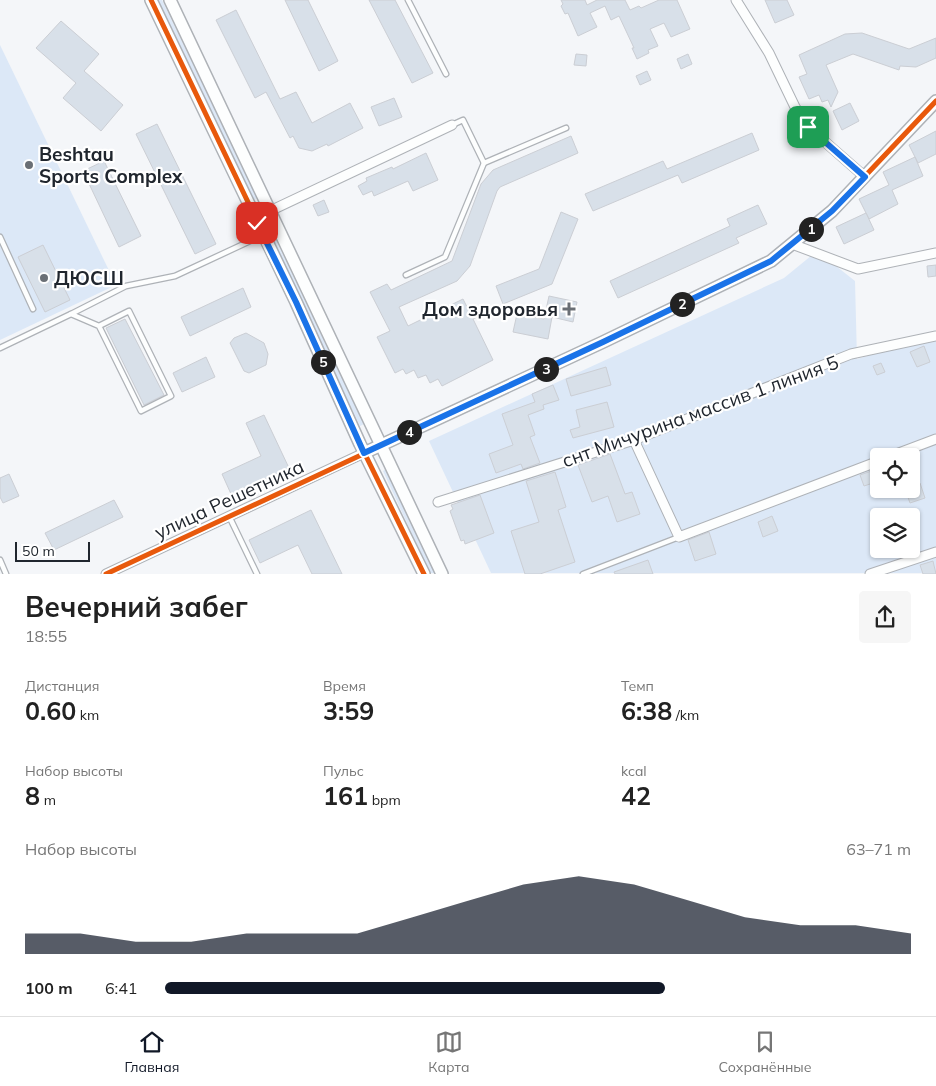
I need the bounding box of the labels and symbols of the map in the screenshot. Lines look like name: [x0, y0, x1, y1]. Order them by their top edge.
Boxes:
pin: [787, 106, 829, 148]
place label: Beshtau Sports Complex: [39, 142, 183, 188]
marker: Beshtau Sports Complex: [23, 159, 35, 171]
pin: [236, 202, 278, 244]
pin: 1: [798, 216, 824, 242]
place label: ДЮСШ: [54, 266, 124, 290]
marker: ДЮСШ: [38, 272, 50, 284]
pin: 2: [670, 292, 694, 316]
place label: Дом здоровья: [422, 297, 558, 321]
marker: Дом здоровья: [562, 302, 576, 316]
pin: 5: [310, 350, 336, 374]
street label: снт Мичурина массив 1 линия 5: [558, 350, 842, 472]
pin: 3: [534, 356, 558, 382]
pin: 4: [396, 420, 422, 444]
street label: улица Решетника: [150, 454, 308, 544]
scale bar: [15, 538, 90, 562]

